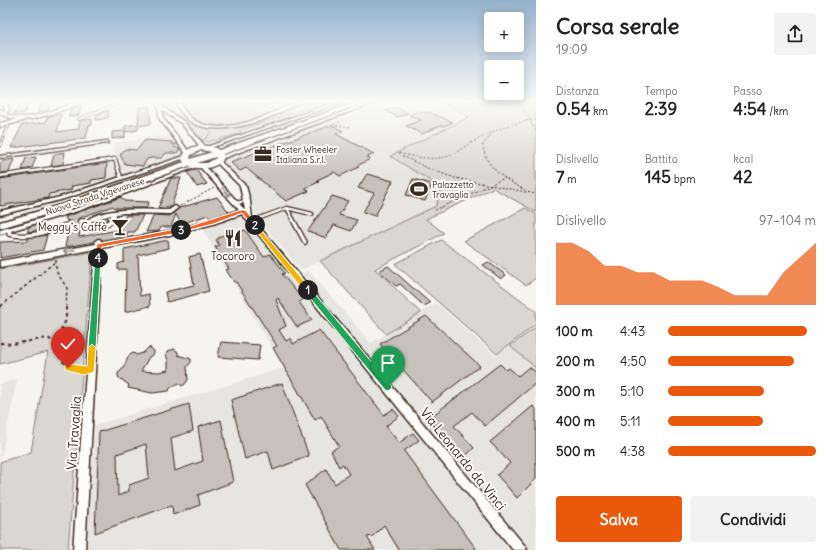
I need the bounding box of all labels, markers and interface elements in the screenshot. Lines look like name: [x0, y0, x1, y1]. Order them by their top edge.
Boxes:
map controls: [484, 12, 524, 100]
button: +: [484, 12, 524, 52]
text: Corsa serale: [556, 12, 679, 40]
button: share: [774, 13, 816, 55]
text: 19:09: [556, 41, 588, 58]
button: −: [484, 60, 524, 100]
text: Distanza: [556, 84, 599, 98]
text: Tempo: [645, 84, 678, 98]
text: Passo: [733, 84, 762, 98]
text: 0.54: [556, 98, 590, 120]
text: 2:39: [645, 98, 677, 120]
text: 4:54: [733, 98, 767, 120]
text: km: [590, 104, 608, 118]
text: /km: [767, 104, 788, 118]
office icon: Foster Wheeler Italiana S.r.l.: [253, 144, 273, 164]
place label: Foster Wheeler Italiana S.r.l.: [276, 144, 337, 165]
text: Dislivello: [556, 152, 599, 166]
text: Battito: [645, 152, 678, 166]
text: kcal: [733, 152, 753, 166]
text: 7: [556, 166, 564, 188]
text: 145: [645, 166, 671, 188]
text: 42: [733, 166, 752, 188]
text: m: [564, 172, 577, 186]
text: bpm: [671, 172, 696, 186]
street label: Nuova Strada Vigevanese: [44, 175, 146, 217]
sports icon: Palazzetto Travaglia: [409, 179, 429, 199]
place label: Palazzetto Travaglia: [432, 179, 474, 200]
one-way arrow: [221, 187, 230, 197]
text: Dislivello: [556, 212, 606, 229]
text: 97–104 m: [759, 212, 816, 229]
pin: 2: [245, 215, 265, 235]
bar icon: Meggy's Caffè: [110, 217, 130, 237]
text: 2: [252, 218, 258, 232]
place label: Meggy's Caffè: [38, 220, 107, 234]
pin: 3: [171, 220, 191, 240]
text: 3: [178, 223, 184, 237]
restaurant icon: Tocororo: [223, 228, 243, 248]
one-way arrow: [63, 248, 76, 256]
pin: 4: [88, 248, 108, 268]
place label: Tocororo: [211, 249, 255, 263]
text: 4: [95, 251, 101, 265]
pin: 1: [298, 280, 318, 300]
text: 1: [306, 283, 310, 297]
text: 100 m: [556, 323, 593, 340]
text: 4:43: [620, 323, 645, 340]
pin: [51, 327, 85, 368]
icon: check: [57, 333, 79, 355]
pin: [371, 346, 405, 387]
icon: arrive: [377, 352, 399, 374]
text: 200 m: [556, 353, 595, 370]
text: 4:50: [620, 353, 646, 370]
text: 300 m: [556, 383, 595, 400]
text: 5:10: [620, 383, 644, 400]
street label: Via Travaglia: [63, 395, 85, 471]
street label: Via Leonardo da Vinci: [416, 404, 510, 514]
text: 400 m: [556, 413, 595, 430]
text: 5:11: [620, 413, 641, 430]
text: 500 m: [556, 443, 595, 460]
text: 4:38: [620, 443, 645, 460]
button: Salva: [556, 496, 682, 542]
button: Condividi: [690, 496, 816, 542]

